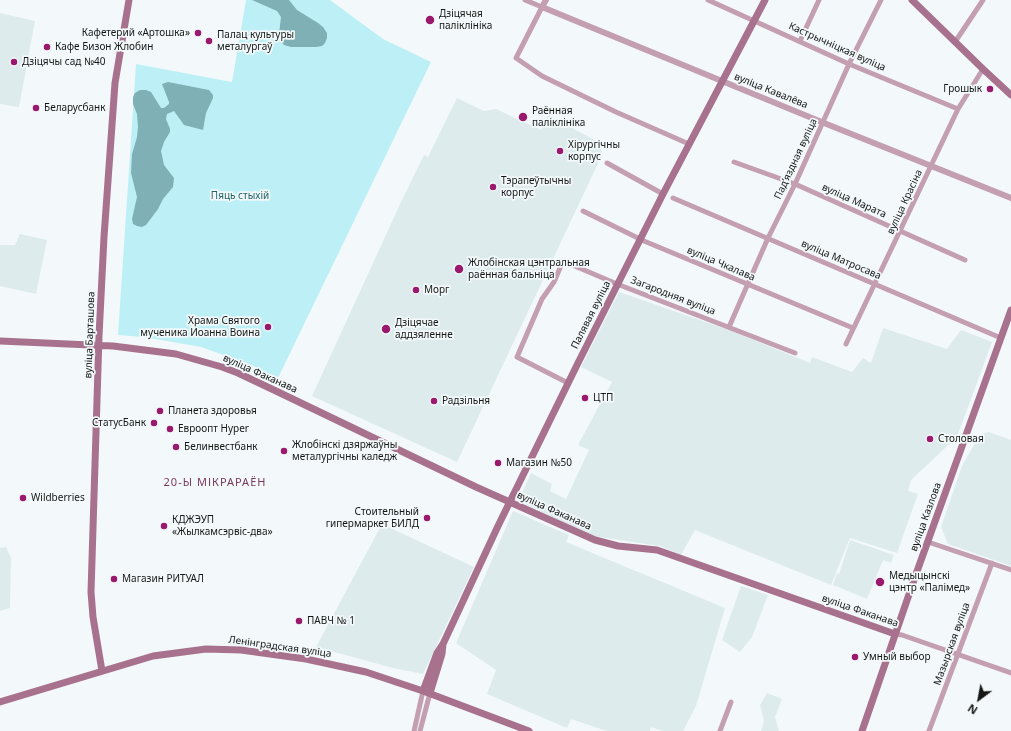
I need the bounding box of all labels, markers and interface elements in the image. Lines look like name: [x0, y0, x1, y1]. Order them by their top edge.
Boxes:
place label: Дзіцячая паліклініка: [439, 8, 492, 32]
marker: Дзіцячая паліклініка: [424, 14, 436, 26]
street label: Кастрычніцкая вуліца: [787, 20, 887, 74]
place label: Кафетерий «Артошка»: [82, 27, 190, 39]
marker: Кафетерий «Артошка»: [193, 28, 203, 38]
place label: Палац культуры металургаў: [217, 29, 294, 52]
marker: Палац культуры металургаў: [204, 36, 214, 46]
place label: Кафе Бизон Жлобин: [55, 41, 153, 53]
marker: Кафе Бизон Жлобин: [42, 42, 52, 52]
place label: Дзіцячы сад №40: [22, 56, 106, 68]
marker: Дзіцячы сад №40: [9, 57, 19, 67]
street label: вуліца Кавалёва: [732, 71, 810, 111]
place label: Грошык: [943, 83, 982, 95]
marker: Грошык: [985, 84, 995, 94]
place label: Беларусбанк: [44, 102, 106, 114]
marker: Беларусбанк: [31, 103, 41, 113]
place label: Раённая паліклініка: [532, 105, 585, 128]
marker: Раённая паліклініка: [517, 111, 529, 123]
street label: Падʼяздная вуліца: [772, 117, 820, 201]
place label: Хірургічны корпус: [568, 139, 620, 162]
marker: Хірургічны корпус: [555, 146, 565, 156]
street label: вуліца Красіна: [885, 168, 925, 236]
place label: Тэрапеўтычны корпус: [501, 175, 571, 198]
street label: вуліца Марата: [820, 181, 888, 221]
marker: Тэрапеўтычны корпус: [488, 182, 498, 192]
park label: Пяць стыхій: [211, 190, 269, 202]
street label: вуліца Матросава: [799, 238, 883, 282]
street label: вуліца Чкалава: [685, 244, 757, 284]
place label: Жлобінская цэнтральная раённая бальніца: [468, 257, 590, 280]
marker: Жлобінская цэнтральная раённая бальніца: [453, 263, 465, 275]
street label: Загародняя вуліца: [629, 274, 717, 318]
street label: Палявая вуліца: [569, 279, 613, 351]
place label: Морг: [424, 284, 449, 296]
marker: Морг: [411, 285, 421, 295]
street label: вуліца Барташова: [82, 291, 98, 379]
place label: Храма Святого мученика Иоанна Воина: [140, 315, 260, 338]
place label: Дзіцячае аддзяленне: [395, 317, 453, 340]
marker: Храма Святого мученика Иоанна Воина: [263, 322, 273, 332]
marker: Дзіцячае аддзяленне: [380, 323, 392, 335]
street label: вуліца Факанава: [221, 352, 299, 396]
place label: ЦТП: [593, 392, 613, 404]
marker: ЦТП: [580, 393, 590, 403]
place label: Радзільня: [442, 395, 490, 407]
marker: Радзільня: [429, 396, 439, 406]
place label: Планета здоровья: [168, 405, 257, 417]
marker: Планета здоровья: [155, 406, 165, 416]
place label: СтатусБанк: [92, 417, 146, 429]
marker: СтатусБанк: [149, 418, 159, 428]
place label: Евроопт Hyper: [178, 423, 249, 435]
marker: Евроопт Hyper: [165, 424, 175, 434]
place label: Столовая: [938, 433, 984, 445]
marker: Столовая: [925, 434, 935, 444]
place label: Жлобінскі дзяржаўны металургічны каледж: [292, 439, 397, 462]
place label: Белинвестбанк: [184, 441, 258, 453]
marker: Белинвестбанк: [171, 442, 181, 452]
marker: Жлобінскі дзяржаўны металургічны каледж: [279, 446, 289, 456]
place label: Магазин №50: [506, 457, 572, 469]
marker: Магазин №50: [493, 458, 503, 468]
district label: 20-Ы МІКРАРАЁН: [164, 476, 266, 490]
street label: вуліца Казлова: [908, 481, 944, 553]
street label: вуліца Факанава: [515, 489, 593, 533]
place label: Wildberries: [31, 492, 85, 504]
marker: Wildberries: [18, 493, 28, 503]
place label: Стоительный гипермаркет БИЛД: [326, 506, 419, 530]
marker: Стоительный гипермаркет БИЛД: [422, 513, 432, 523]
place label: КДЖЭУП «Жылкамсэрвіс-два»: [172, 514, 273, 538]
marker: КДЖЭУП «Жылкамсэрвіс-два»: [159, 521, 169, 531]
place label: Медыцынскі цэнтр «Палімед»: [889, 570, 970, 594]
place label: Магазин РИТУАЛ: [122, 573, 204, 585]
marker: Магазин РИТУАЛ: [109, 574, 119, 584]
marker: Медыцынскі цэнтр «Палімед»: [874, 576, 886, 588]
street label: вуліца Факанава: [820, 592, 900, 630]
street label: Мазырская вуліца: [931, 601, 973, 687]
place label: ПАВЧ № 1: [307, 615, 355, 627]
marker: ПАВЧ № 1: [294, 616, 304, 626]
street label: Ленінградская вуліца: [228, 634, 332, 660]
place label: Умный выбор: [863, 651, 930, 663]
marker: Умный выбор: [850, 652, 860, 662]
north arrow: [959, 679, 999, 719]
text: N: [965, 701, 980, 718]

